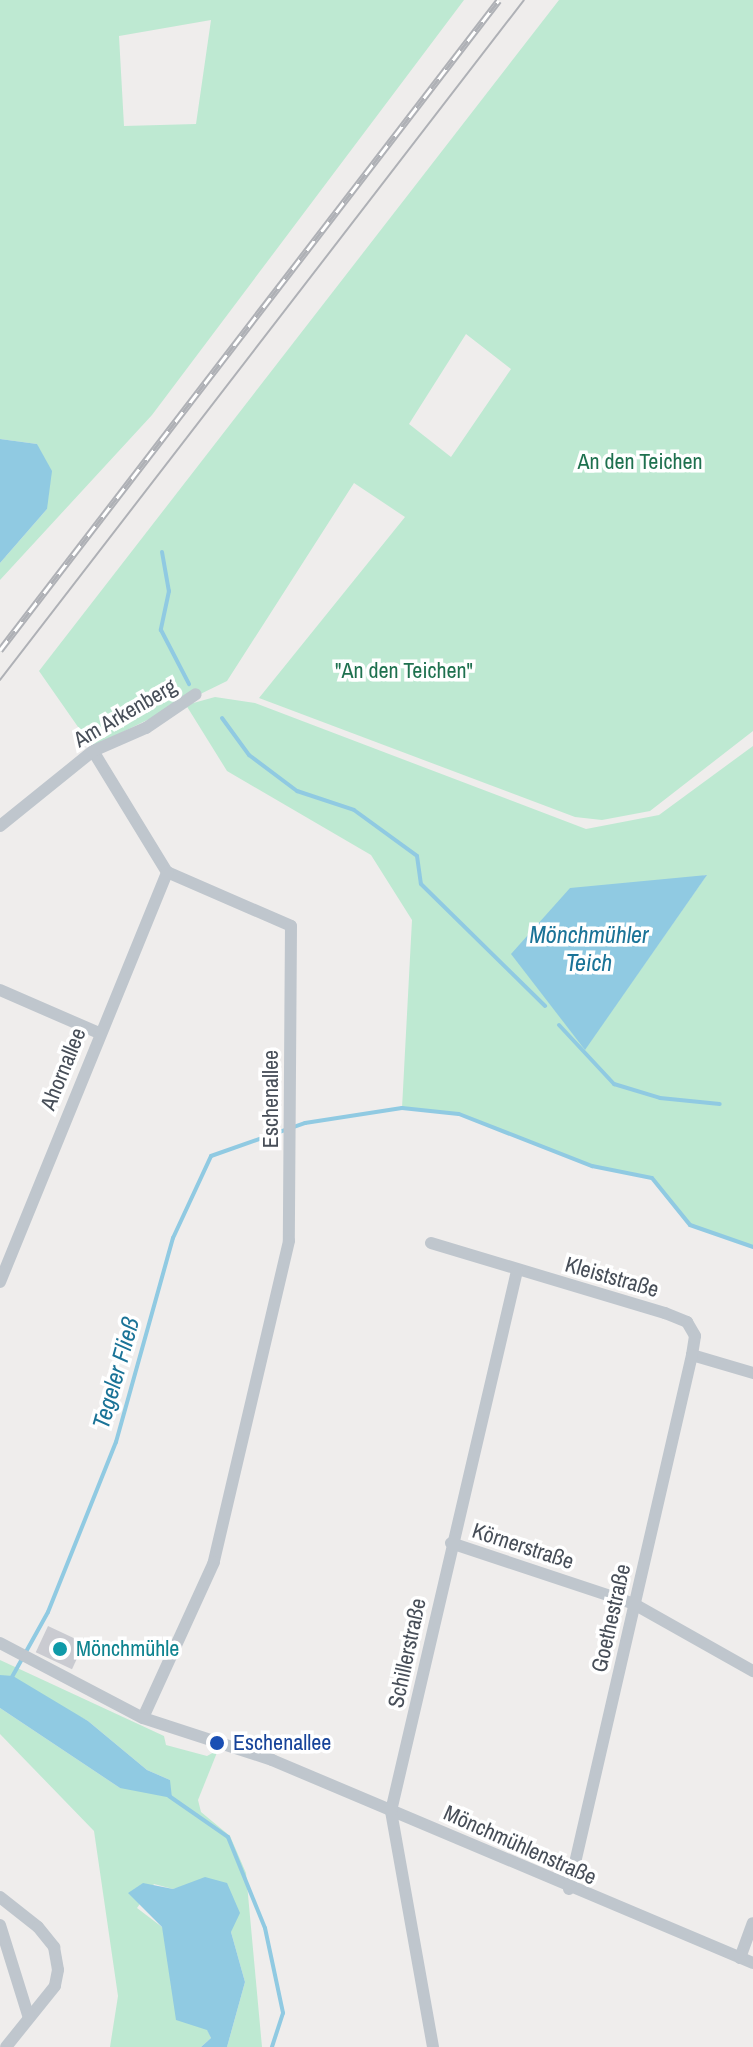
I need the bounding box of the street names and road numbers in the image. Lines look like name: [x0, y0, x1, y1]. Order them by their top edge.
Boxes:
street label: Am Arkenberg: [68, 673, 182, 753]
street label: Ahornallee: [35, 1024, 91, 1114]
street label: Eschenallee: [258, 1050, 284, 1148]
street label: Kleiststraße: [562, 1251, 662, 1303]
street label: Körnerstraße: [469, 1517, 577, 1575]
street label: Goethestraße: [586, 1561, 636, 1675]
street label: Schillerstraße: [383, 1596, 431, 1710]
street label: Mönchmühlenstraße: [440, 1800, 600, 1890]

